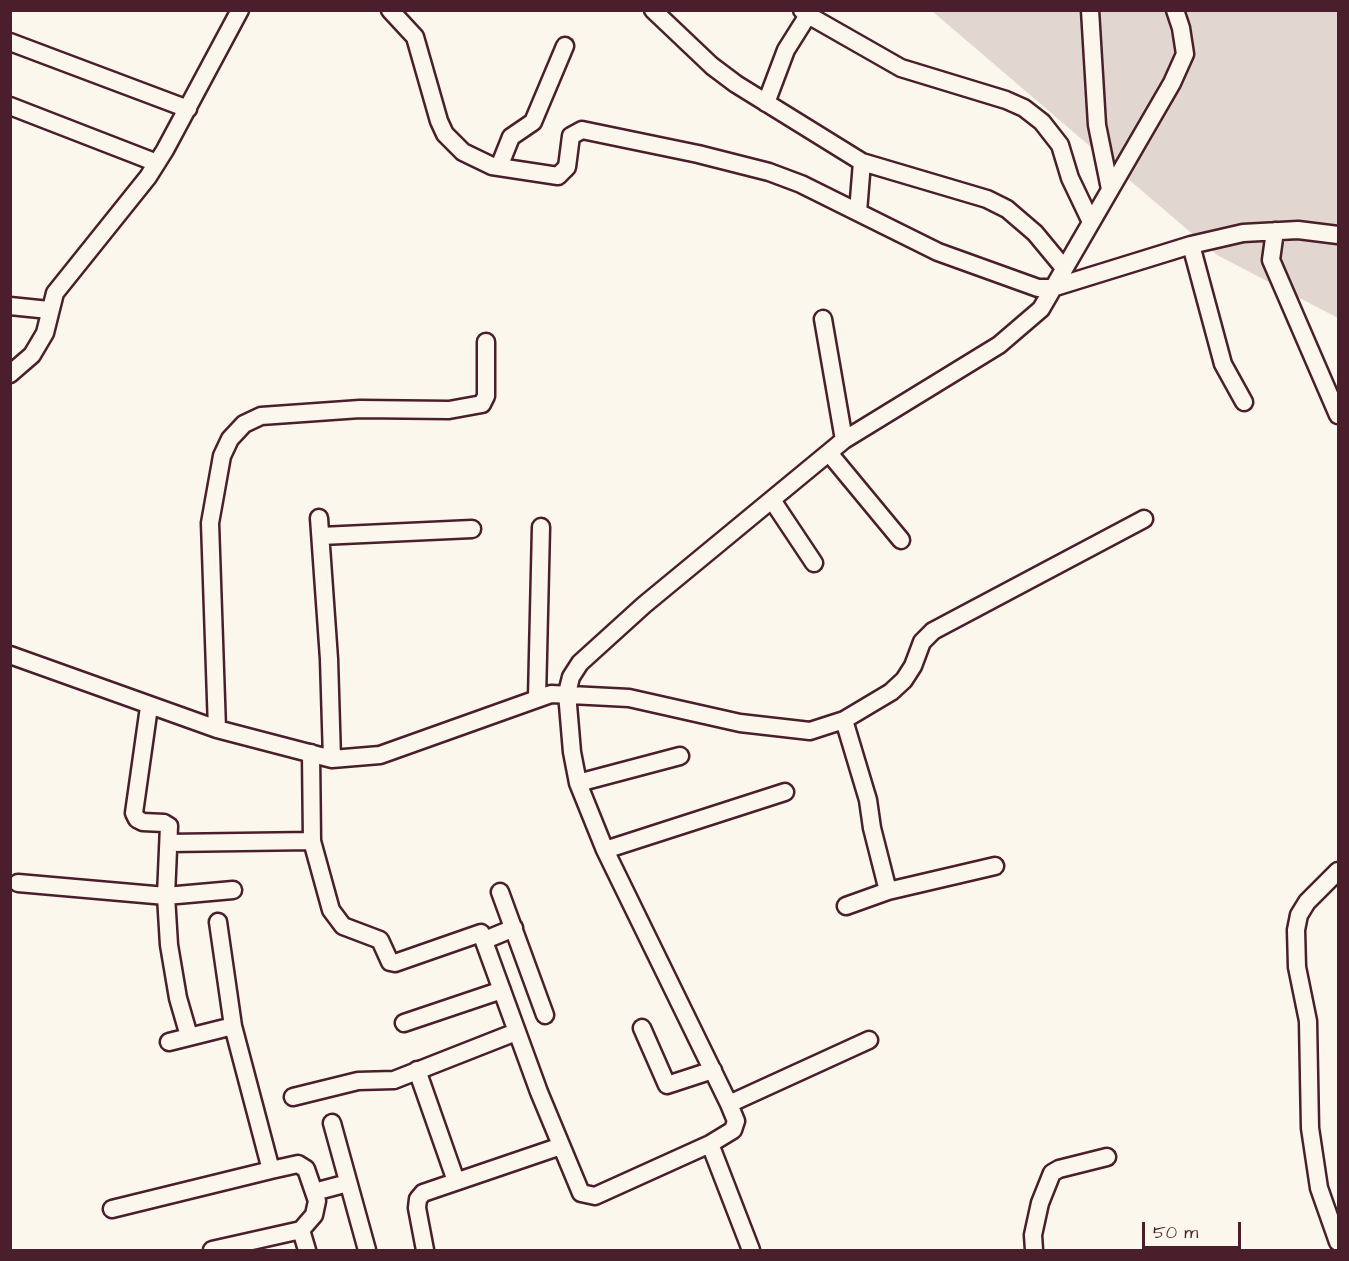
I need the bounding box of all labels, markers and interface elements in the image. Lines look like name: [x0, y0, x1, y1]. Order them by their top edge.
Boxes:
scale bar: [1145, 1210, 1244, 1248]
text: 50 m: [1153, 1220, 1198, 1245]

